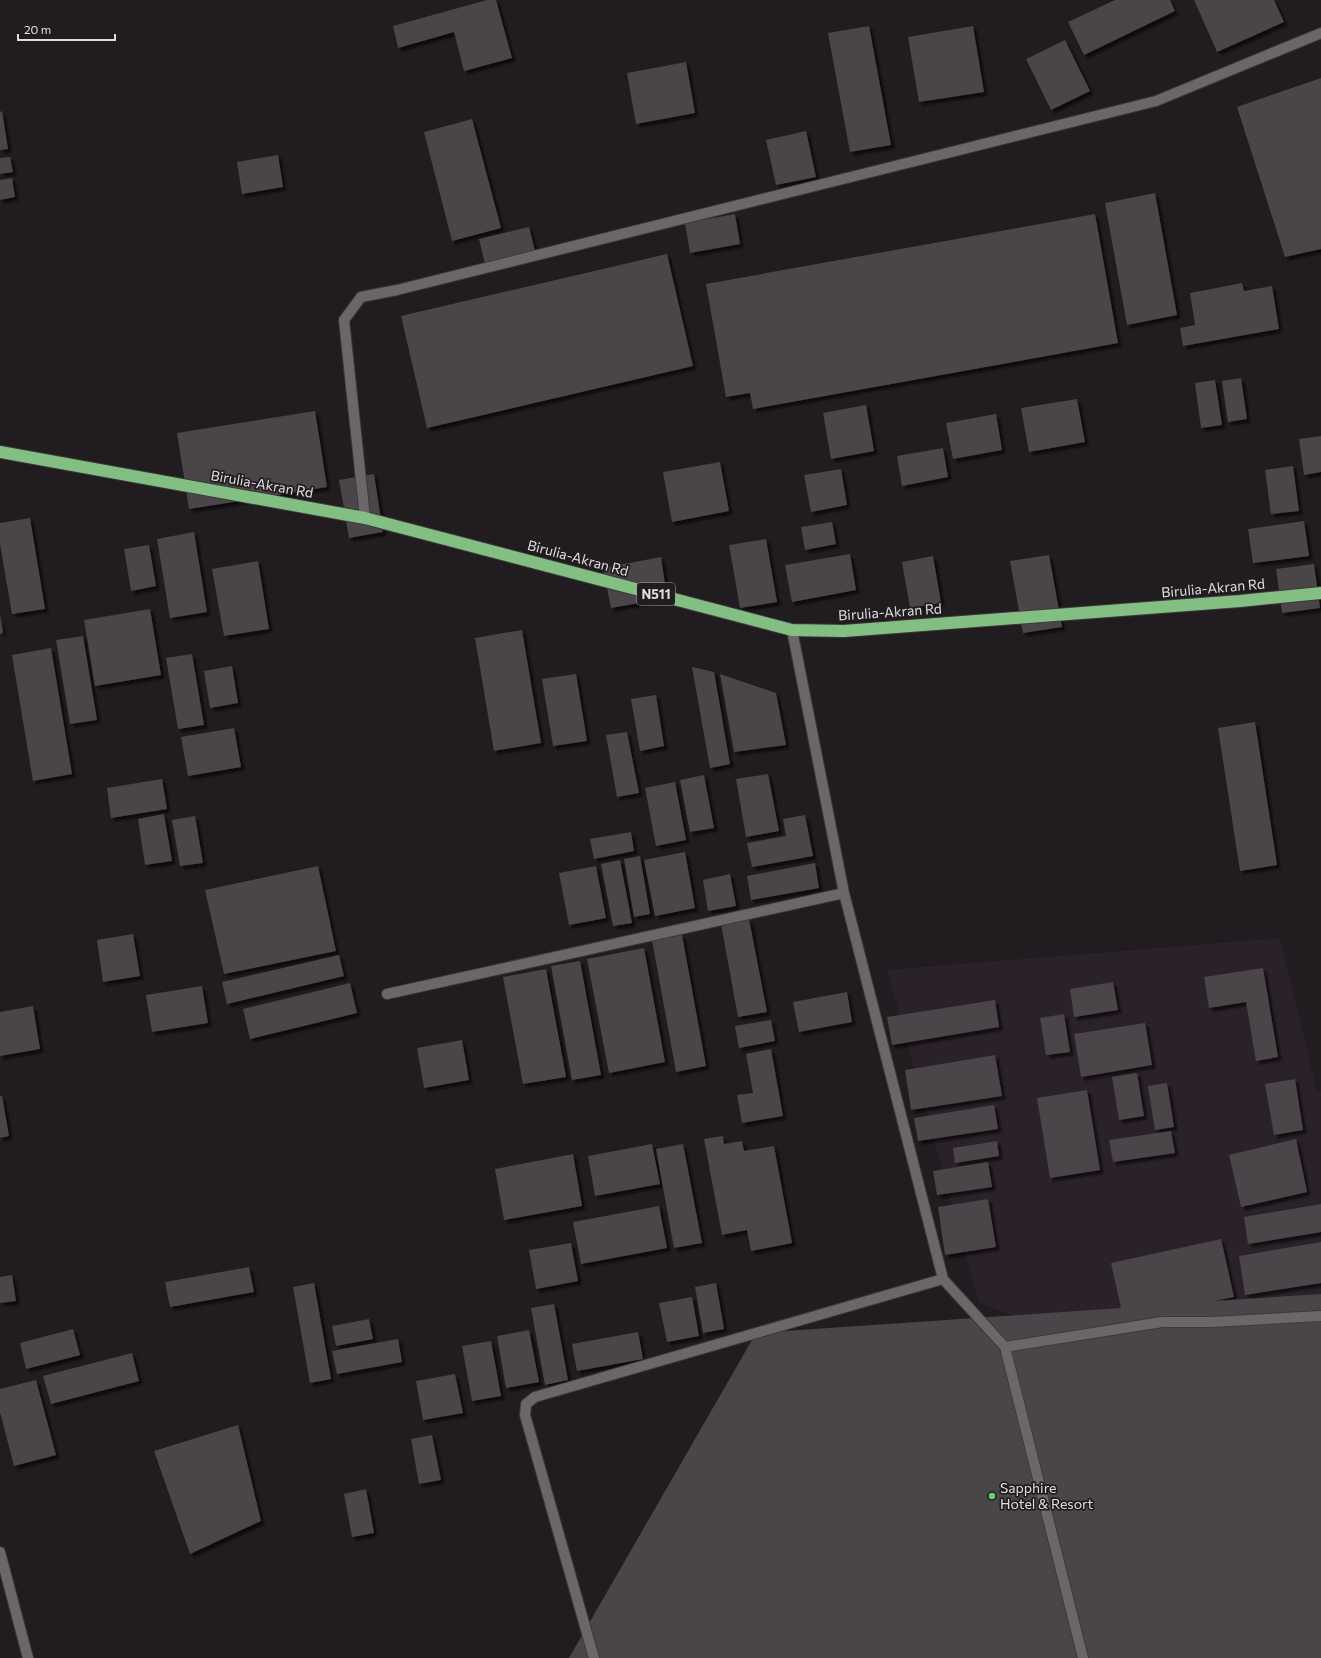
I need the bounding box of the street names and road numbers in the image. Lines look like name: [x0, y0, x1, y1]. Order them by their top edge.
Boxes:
street label: Birulia-Akran Rd: [209, 466, 315, 501]
street label: Birulia-Akran Rd: [526, 536, 631, 579]
street label: Birulia-Akran Rd: [1160, 575, 1265, 600]
road number: N511: [637, 583, 675, 605]
street label: Birulia-Akran Rd: [838, 599, 942, 624]

